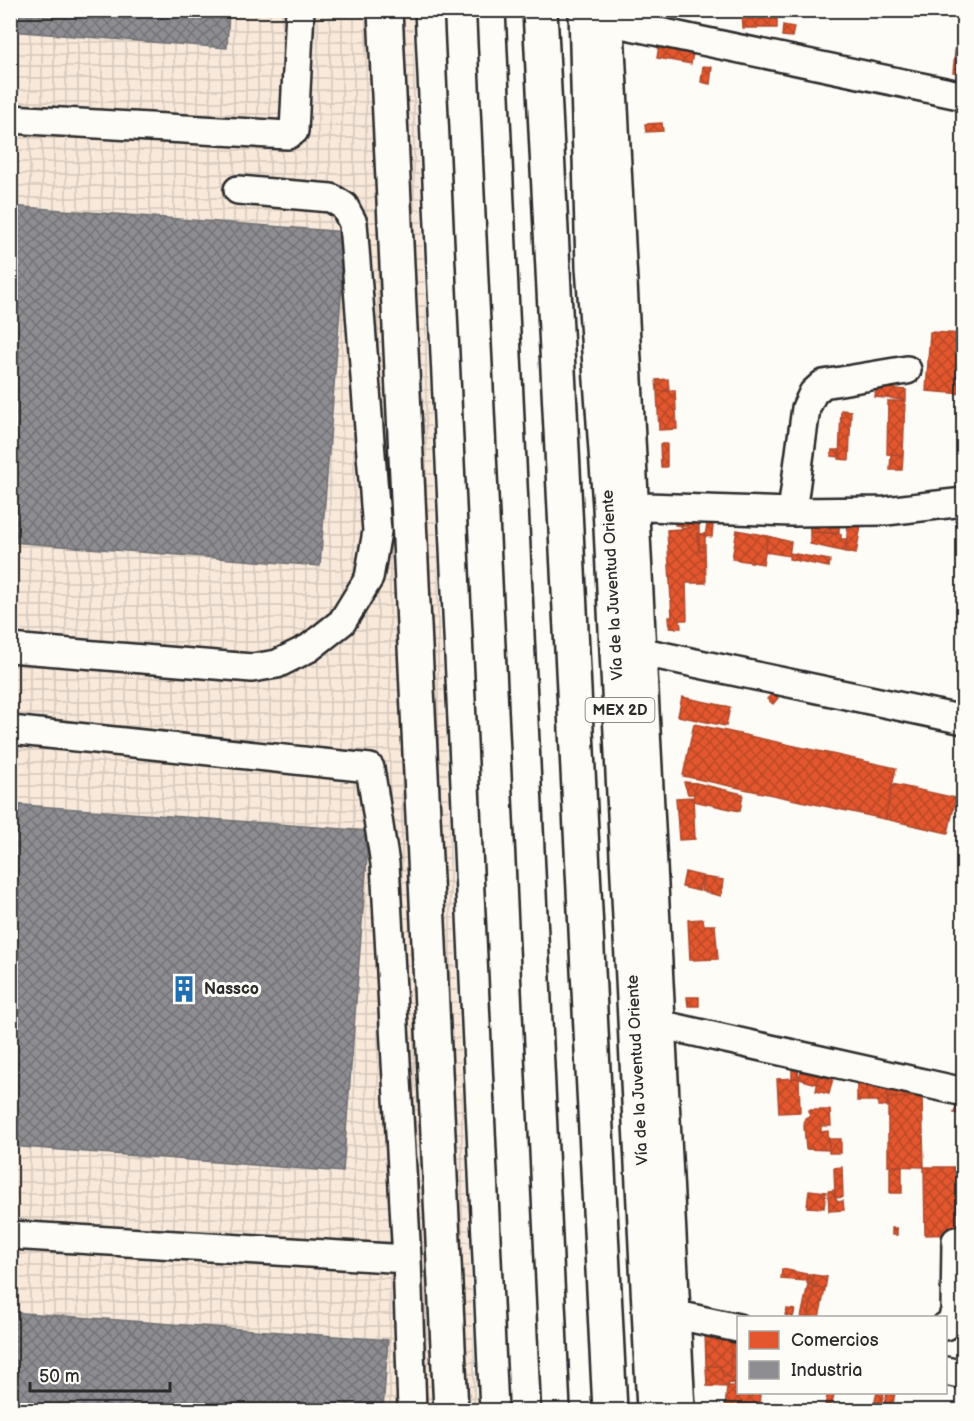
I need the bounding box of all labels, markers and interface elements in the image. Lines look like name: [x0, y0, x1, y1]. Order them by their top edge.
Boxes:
street label: Vía de la Juventud Oriente: [598, 489, 627, 681]
road number: MEX 2D: [586, 698, 654, 722]
building icon: Nassco: [169, 974, 199, 1004]
street label: Vía de la Juventud Oriente: [623, 974, 652, 1166]
place label: Nassco: [204, 980, 259, 999]
legend: [737, 1316, 947, 1394]
text: Comercios: [791, 1330, 879, 1351]
scale bar: [30, 1355, 170, 1393]
text: Industria: [791, 1360, 862, 1381]
text: 50 m: [39, 1366, 80, 1387]

